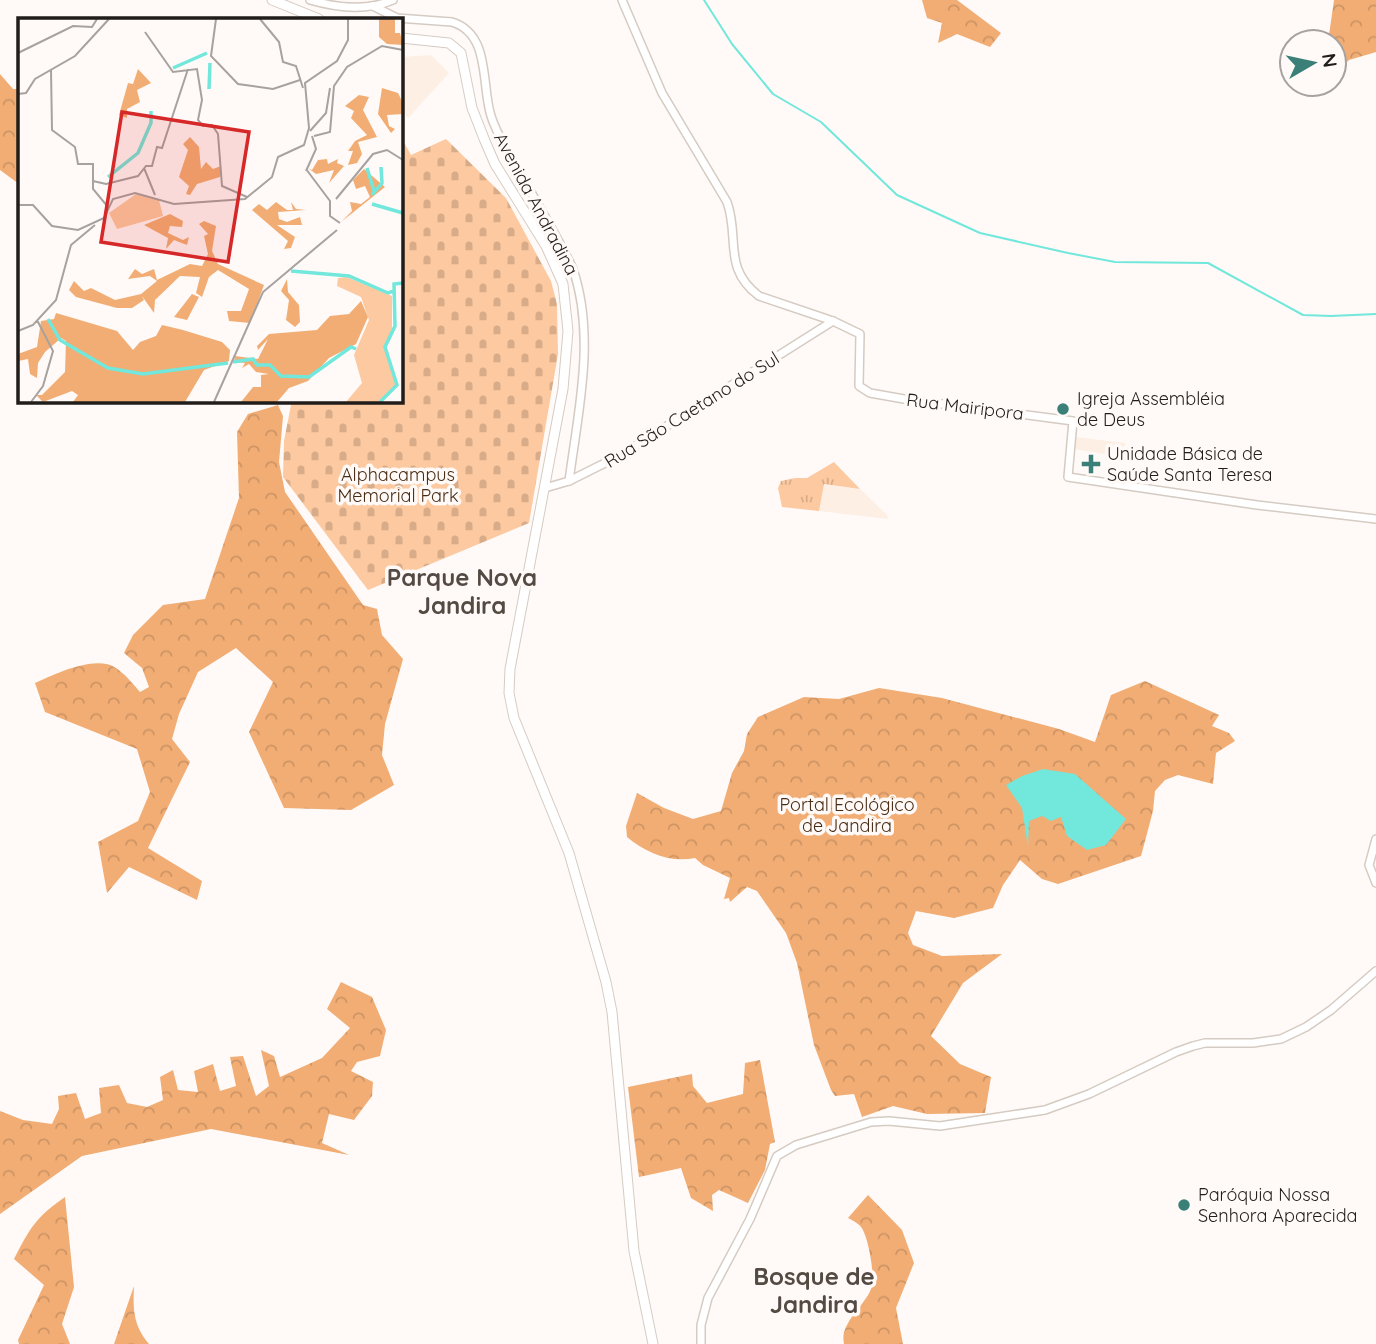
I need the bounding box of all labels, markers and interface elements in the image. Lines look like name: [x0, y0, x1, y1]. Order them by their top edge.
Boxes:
inset map: [18, 18, 402, 402]
north arrow: [1278, 28, 1348, 98]
text: N: [1317, 52, 1343, 69]
street label: Avenida Andradina: [489, 128, 584, 279]
street label: Rua São Caetano do Sul: [600, 346, 783, 473]
place label: Igreja Assembléia de Deus: [1077, 387, 1225, 431]
street label: Rua Mairipora: [905, 388, 1025, 425]
marker: Igreja Assembléia de Deus: [1055, 401, 1071, 417]
place label: Unidade Básica de Saúde Santa Teresa: [1107, 442, 1273, 486]
marker: Unidade Básica de Saúde Santa Teresa: [1081, 454, 1101, 474]
park label: Alphacampus Memorial Park: [337, 463, 459, 507]
district label: Parque Nova Jandira: [387, 562, 537, 620]
park label: Portal Ecológico de Jandira: [779, 793, 915, 837]
place label: Paróquia Nossa Senhora Aparecida: [1198, 1183, 1357, 1227]
marker: Paróquia Nossa Senhora Aparecida: [1176, 1197, 1192, 1213]
district label: Bosque de Jandira: [753, 1261, 875, 1319]

